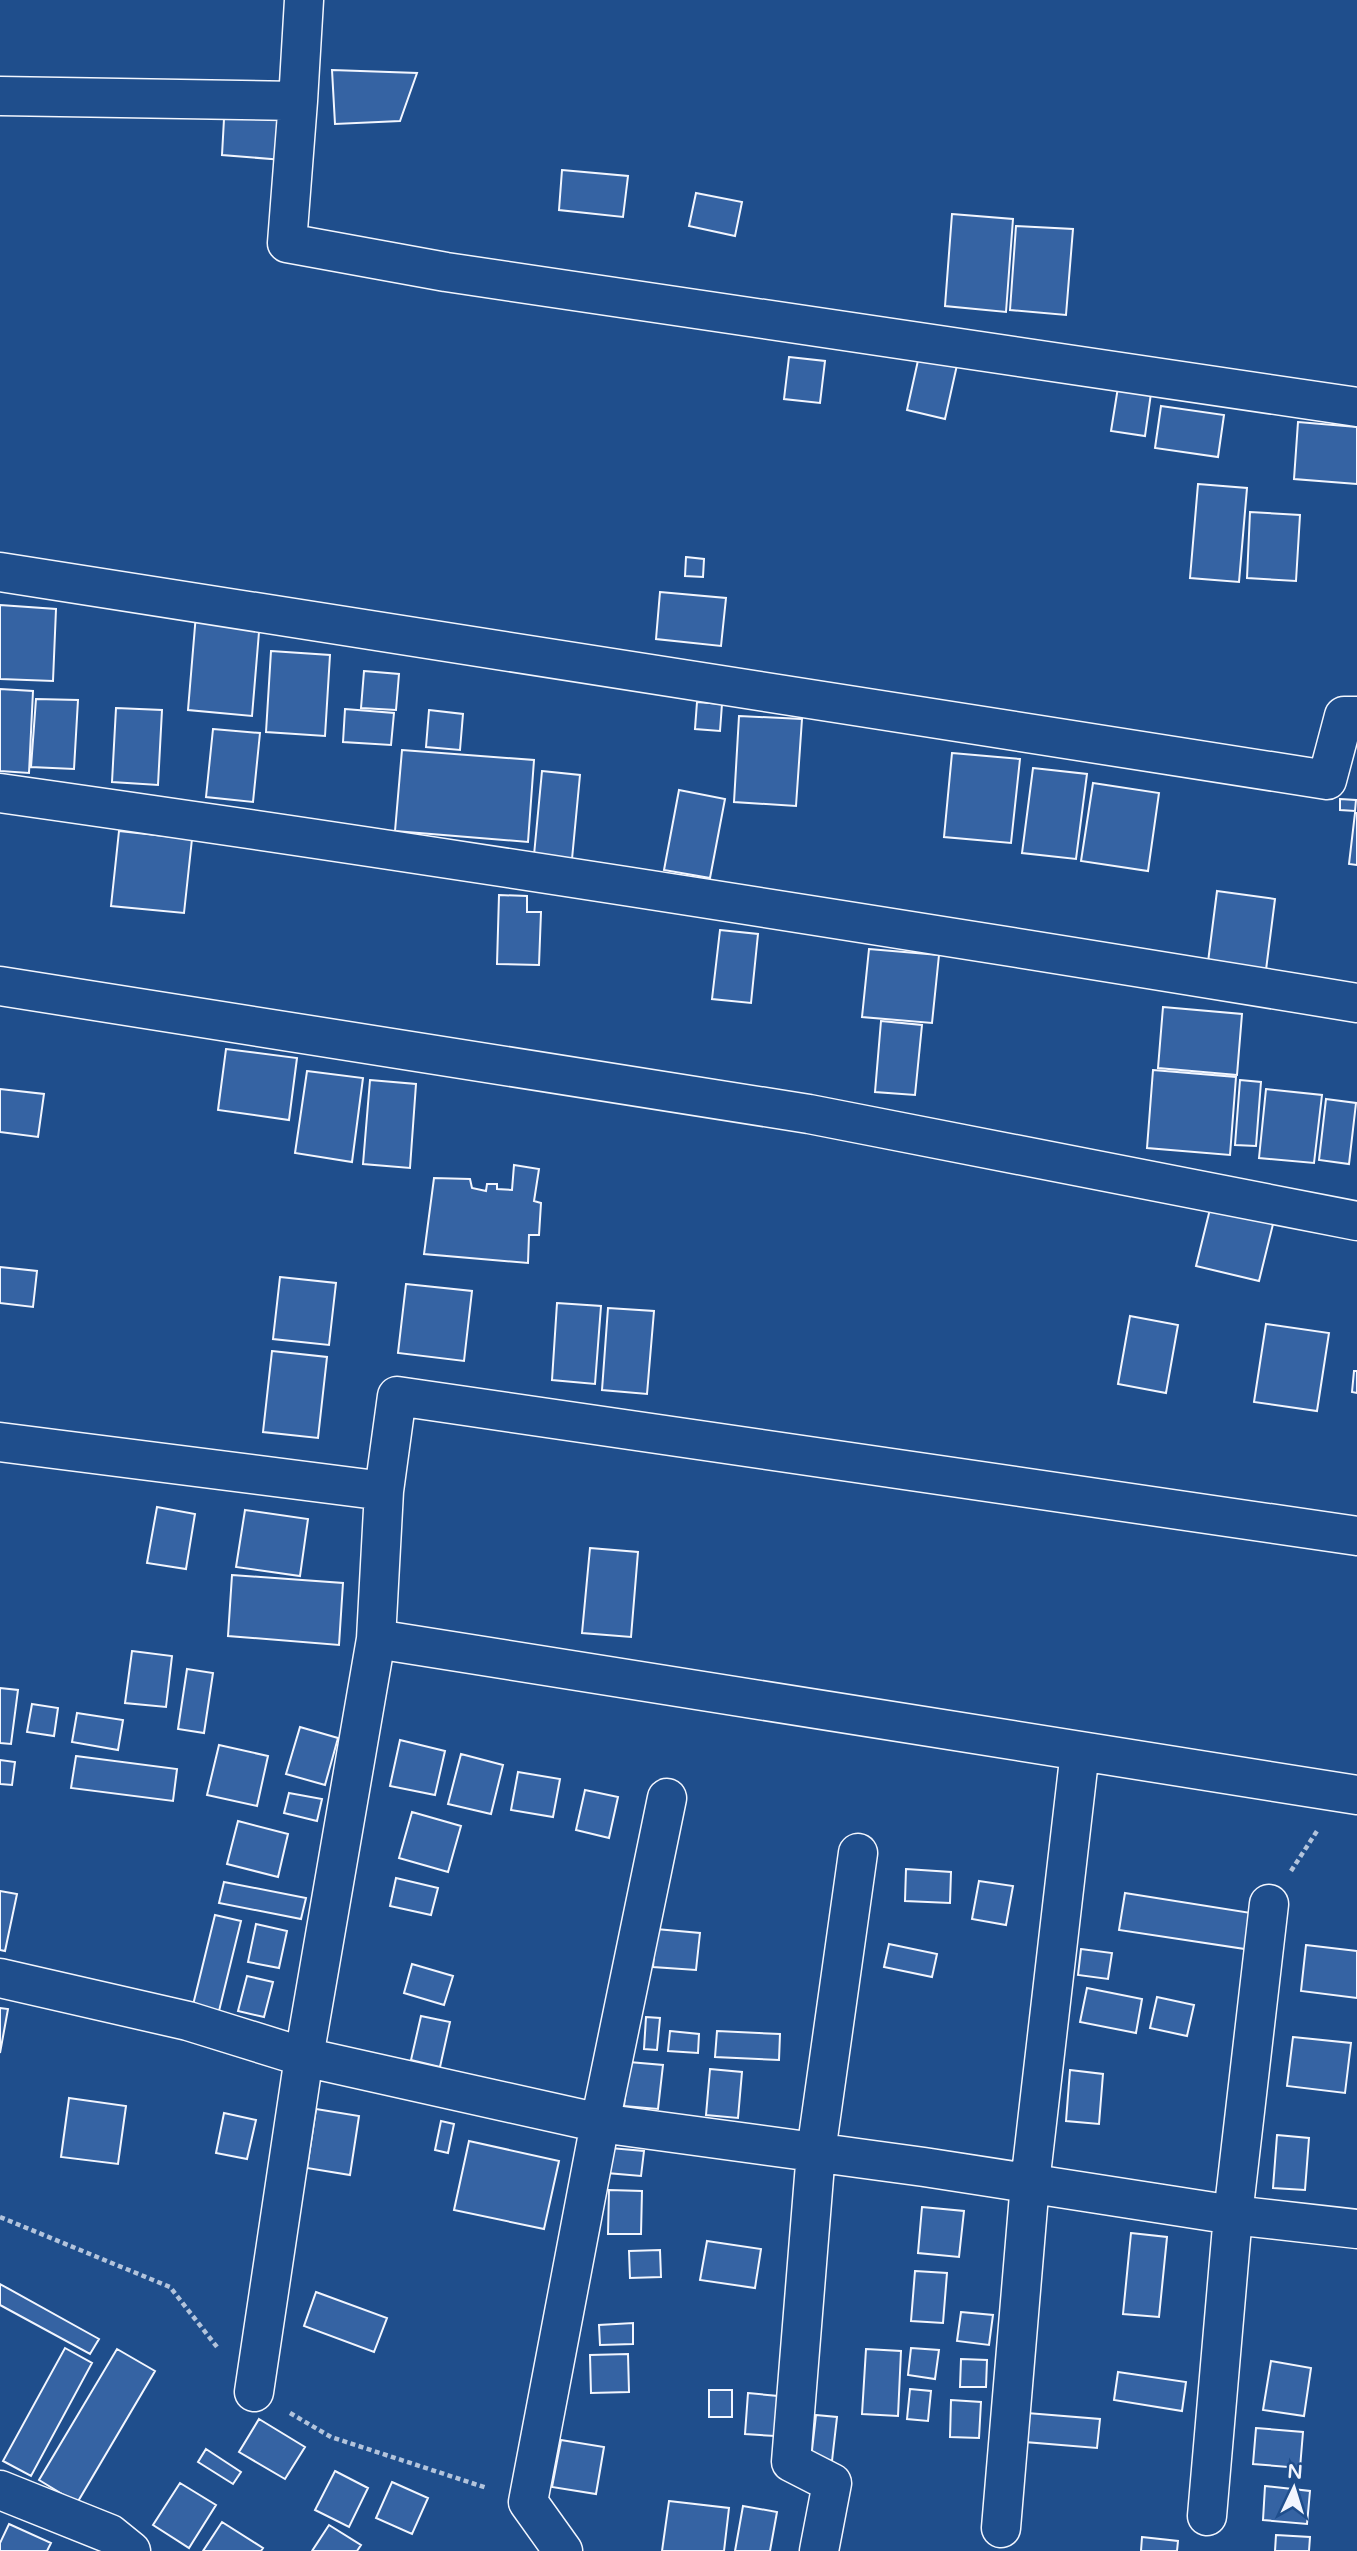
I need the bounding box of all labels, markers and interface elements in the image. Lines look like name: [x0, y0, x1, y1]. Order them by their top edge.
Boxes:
north arrow: [1259, 2453, 1329, 2523]
text: N: [1287, 2461, 1303, 2484]

